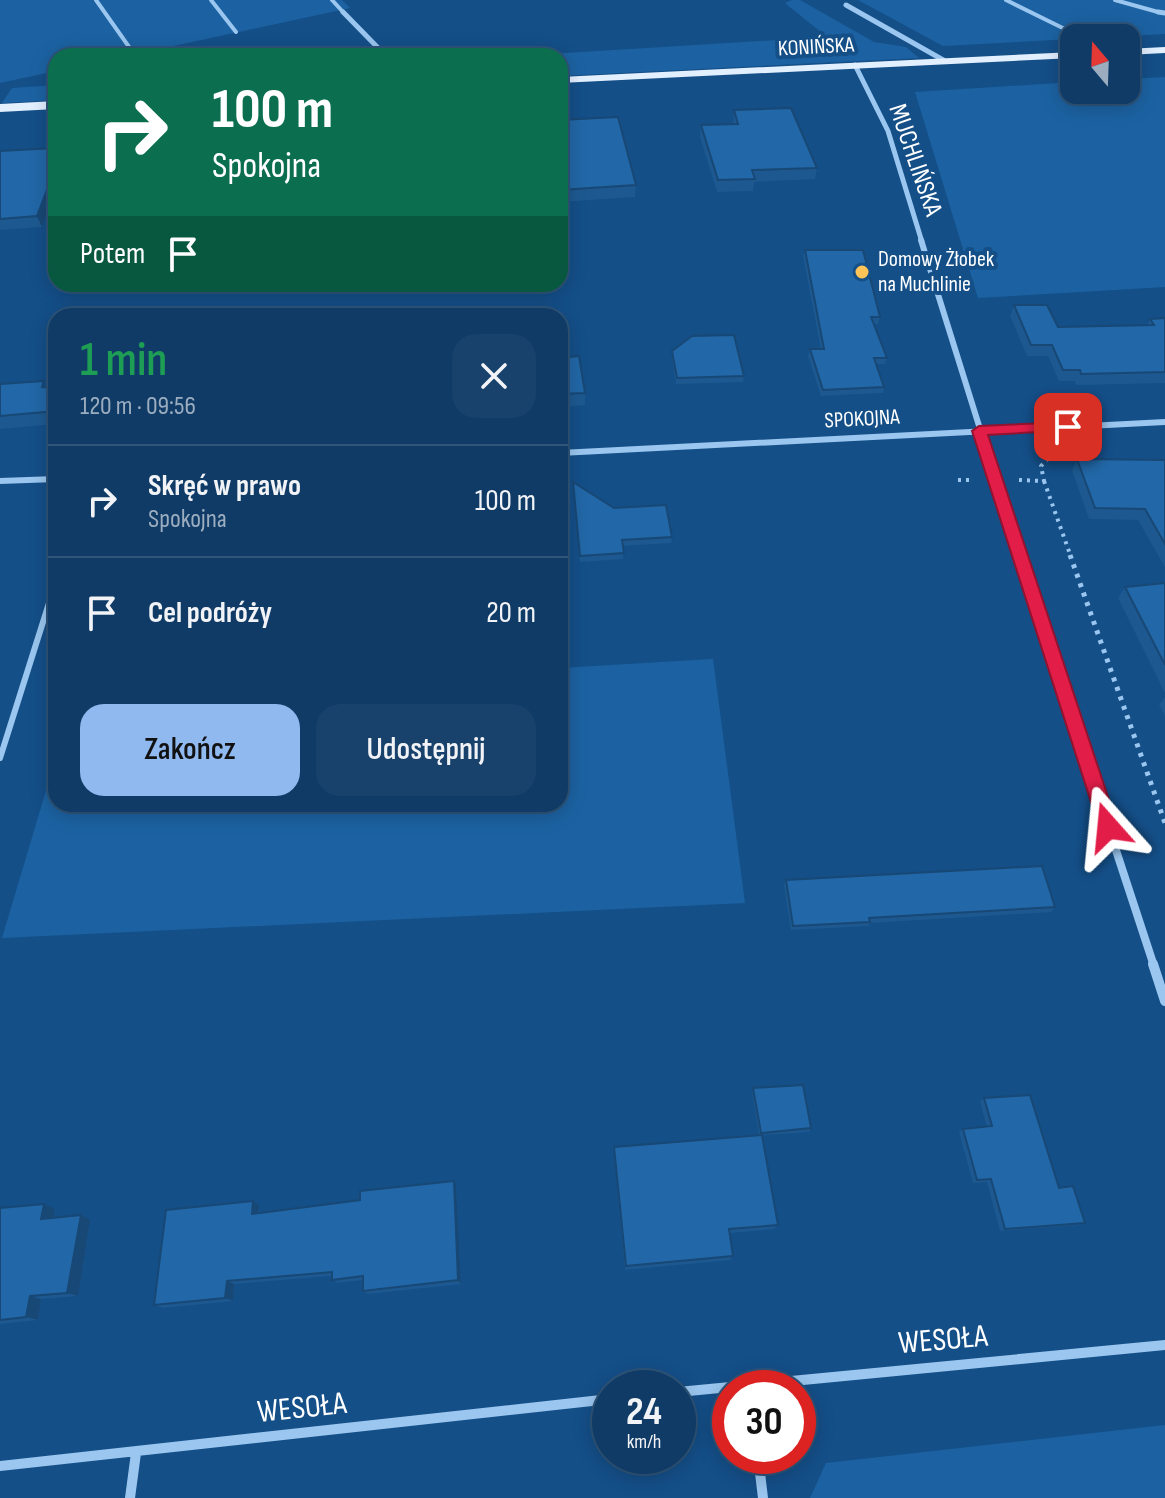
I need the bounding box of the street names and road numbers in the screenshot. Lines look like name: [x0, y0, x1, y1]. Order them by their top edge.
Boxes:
street label: KONIŃSKA: [777, 31, 855, 62]
street label: MUCHLIŃSKA: [881, 100, 949, 221]
street label: SPOKOJNA: [824, 404, 901, 434]
street label: WESOŁA: [897, 1317, 989, 1363]
street label: WESOŁA: [256, 1384, 349, 1432]

